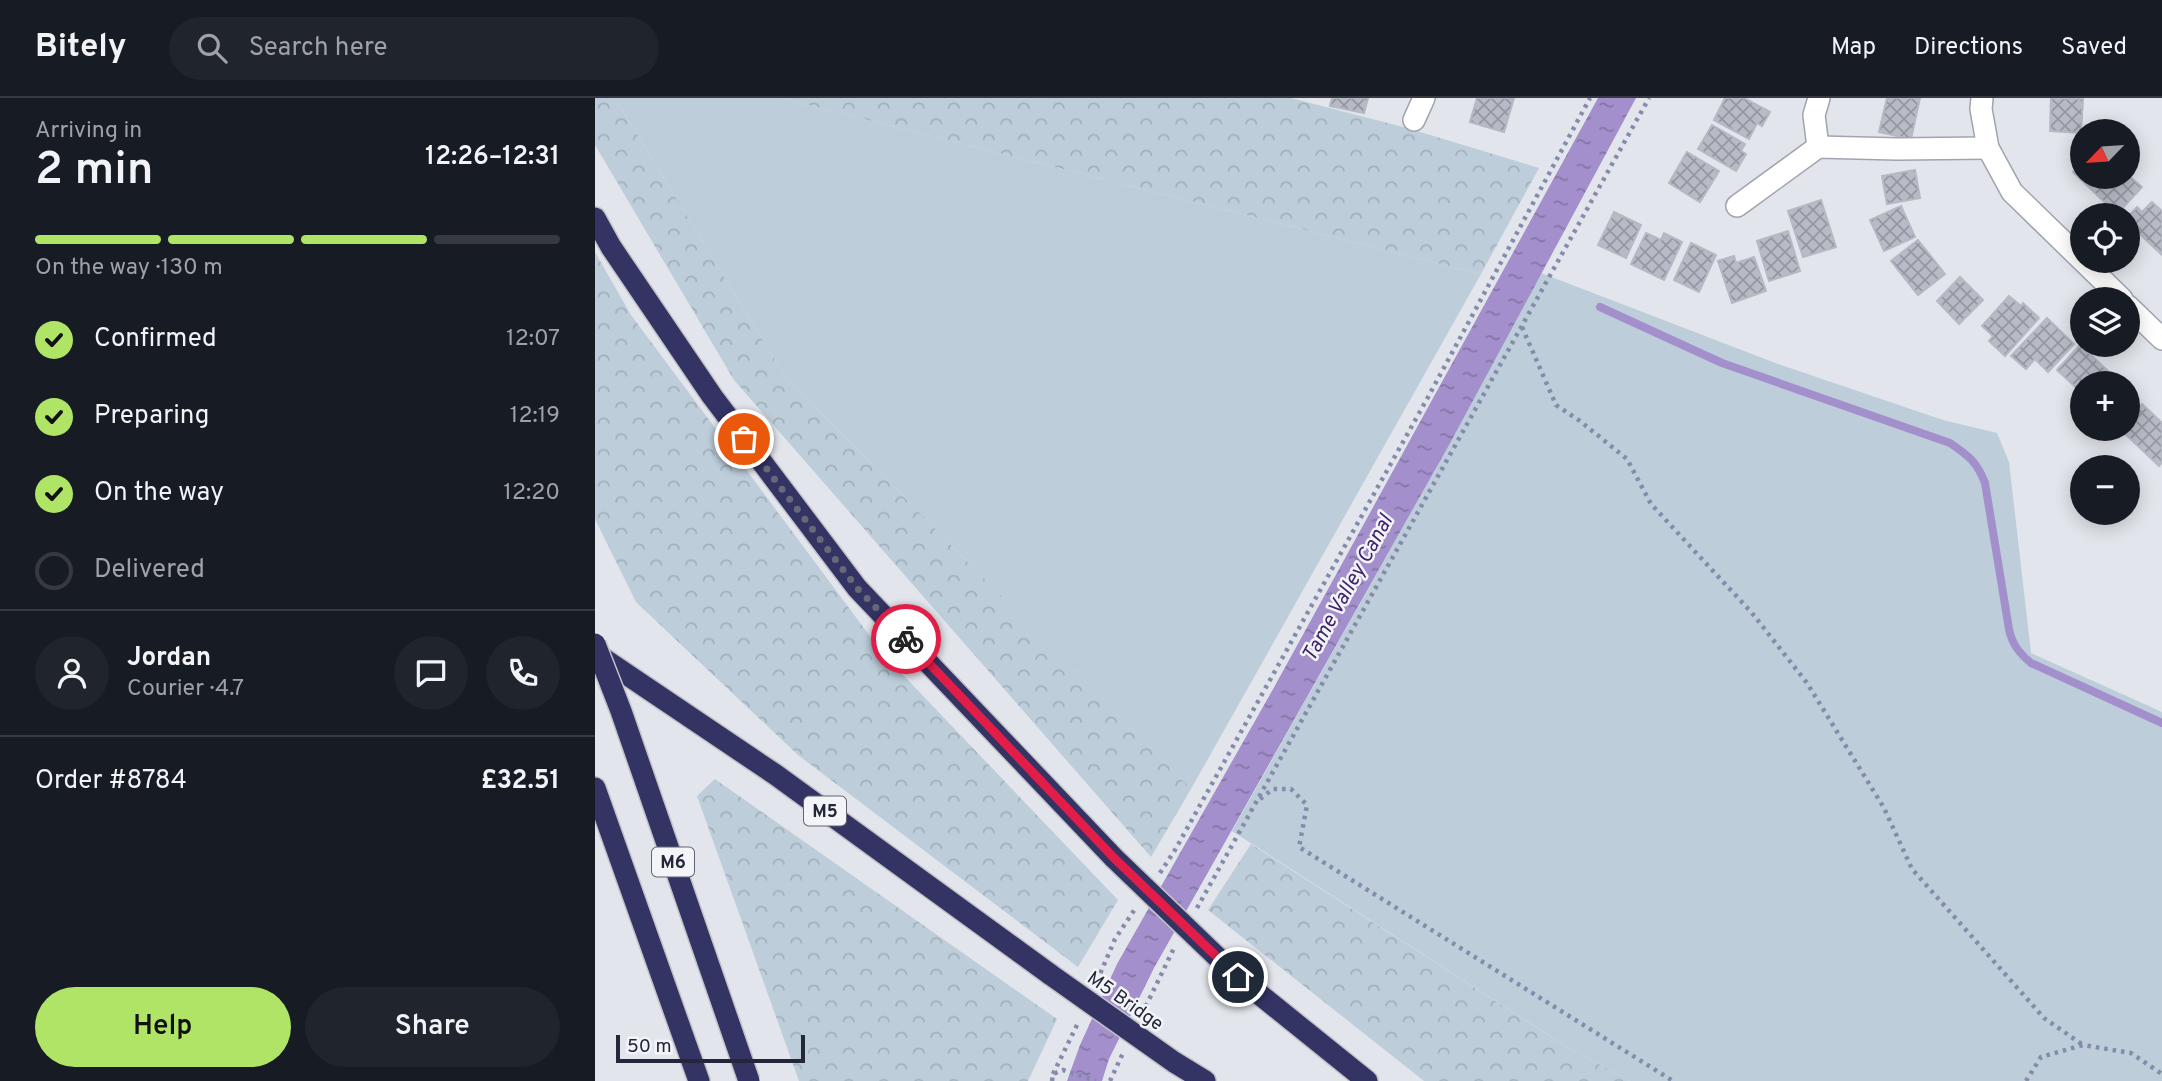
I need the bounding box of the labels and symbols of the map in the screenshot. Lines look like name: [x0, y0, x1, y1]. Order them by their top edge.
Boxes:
north arrow: [2070, 119, 2140, 189]
pin: [714, 409, 774, 469]
water label: Tame Valley Canal: [1297, 509, 1401, 667]
courier: [871, 604, 941, 674]
road number: M5: [804, 796, 846, 826]
road number: M6: [652, 848, 694, 876]
pin: [1208, 947, 1268, 1007]
street label: M5 Bridge: [1082, 967, 1168, 1037]
scale bar: [616, 1032, 805, 1064]

